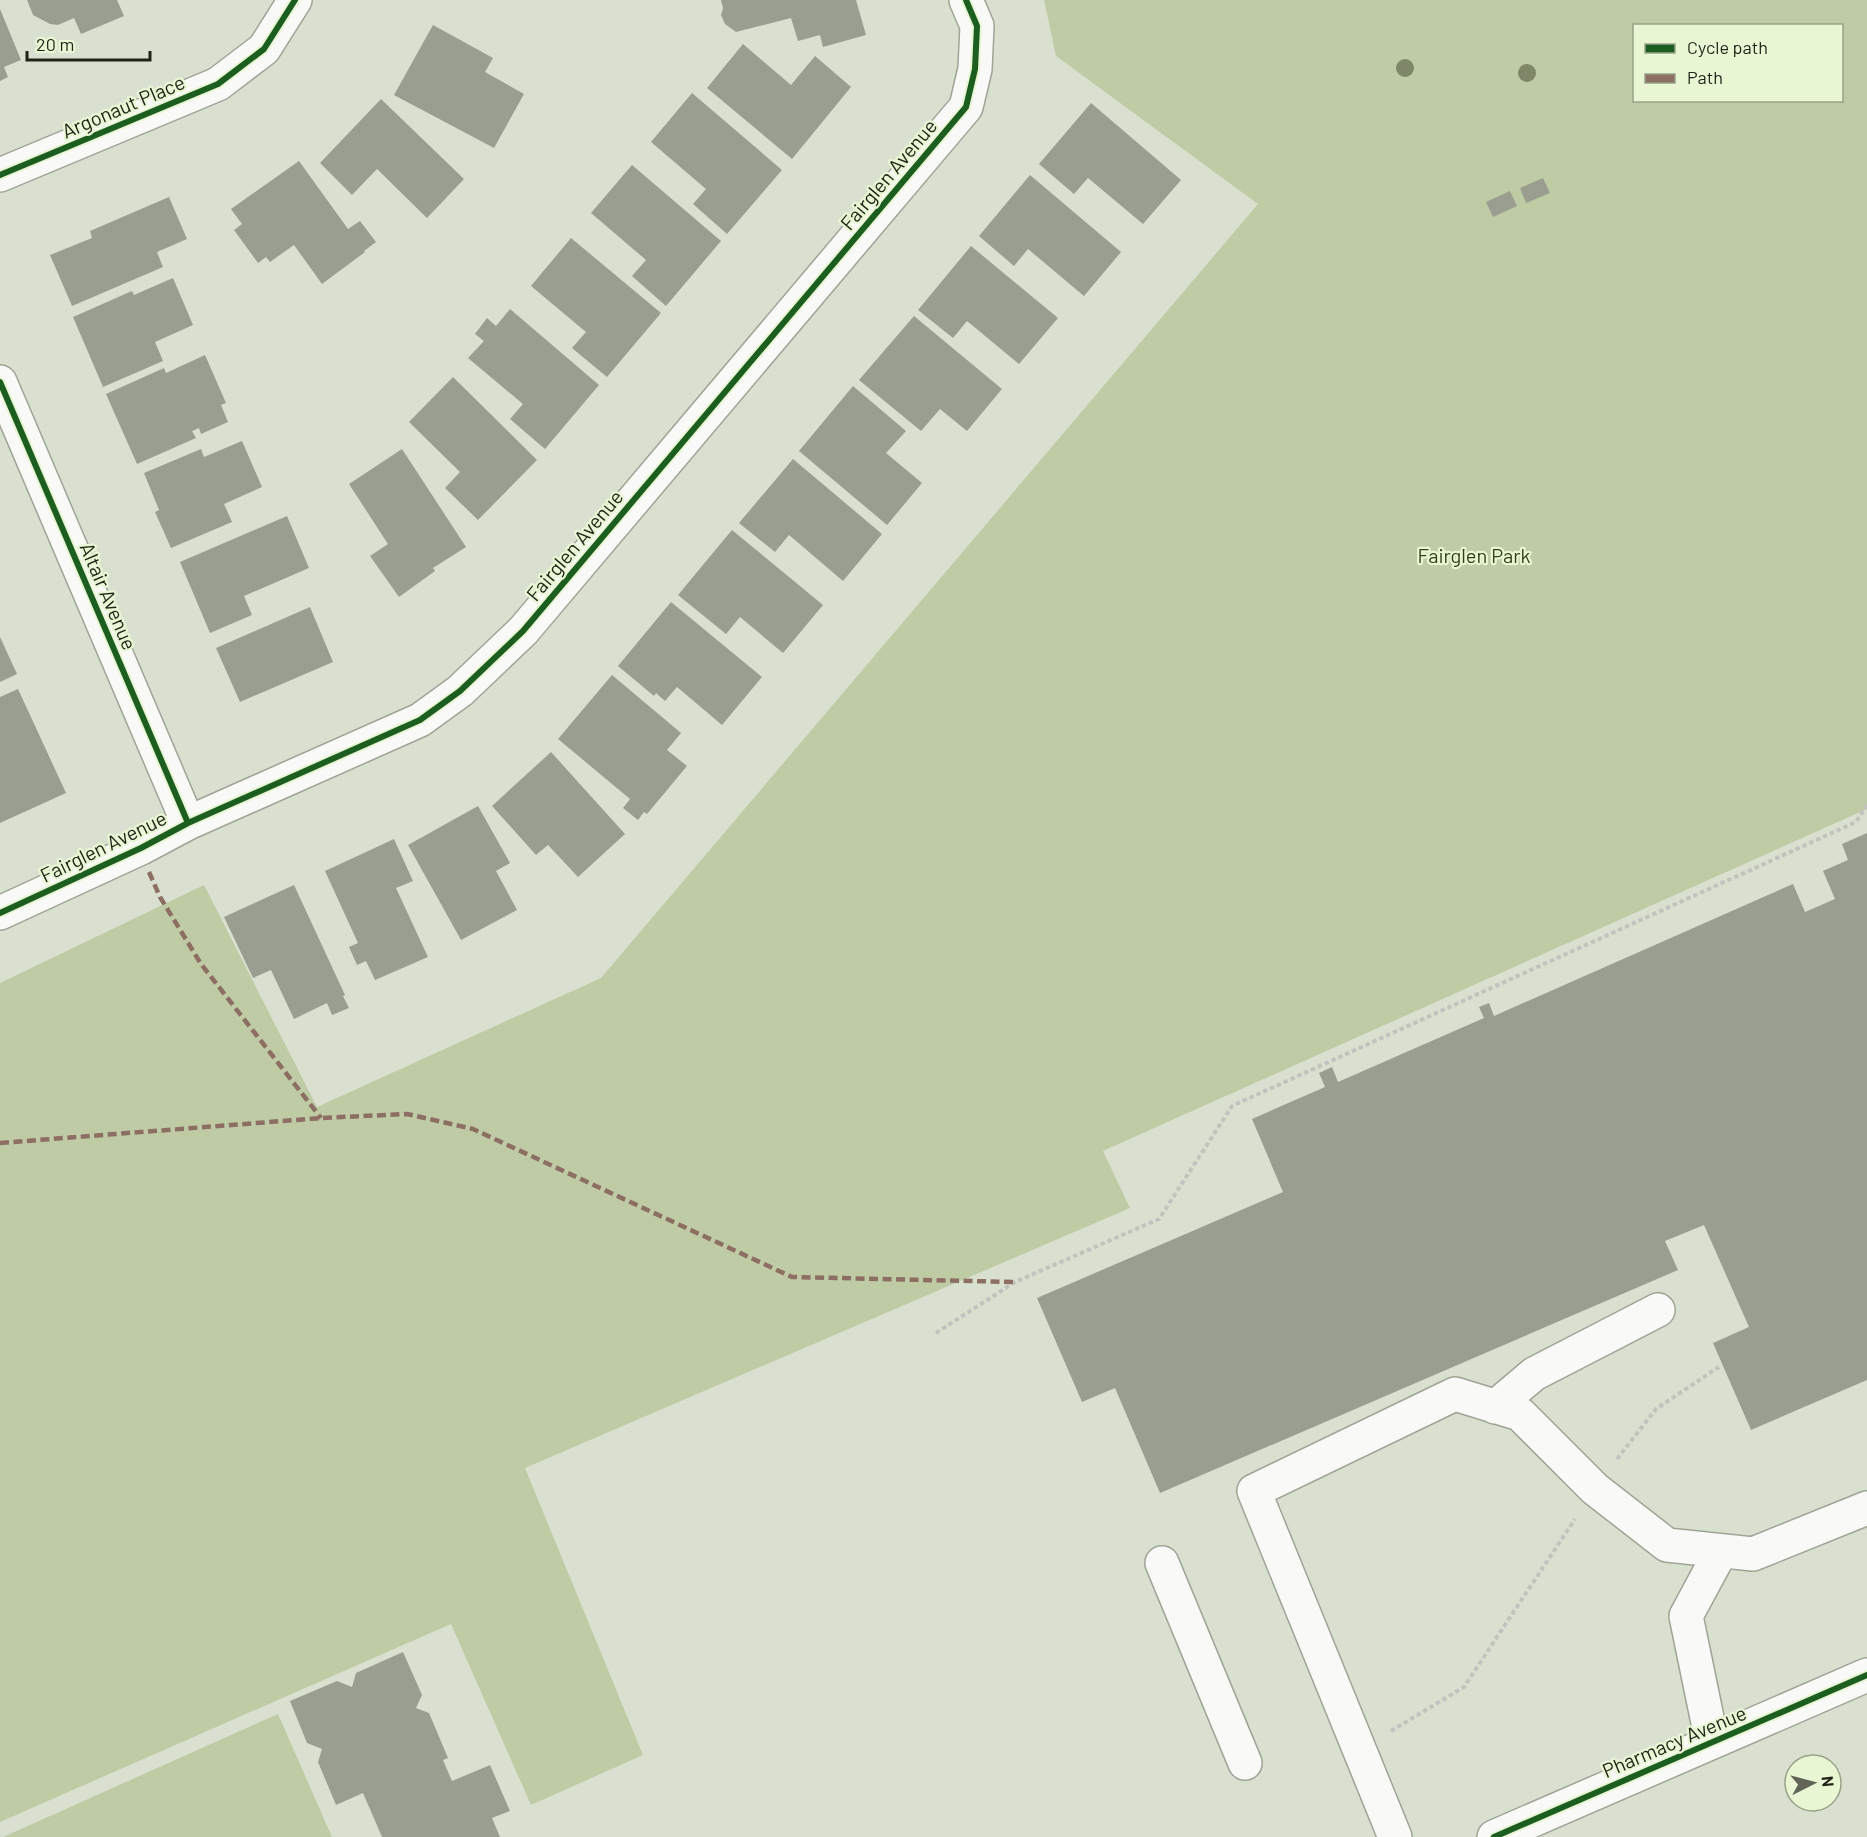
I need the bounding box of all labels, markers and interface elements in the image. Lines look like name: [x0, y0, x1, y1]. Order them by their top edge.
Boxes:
scale bar: [27, 24, 150, 62]
legend: [1633, 24, 1843, 102]
text: 20 m: [36, 33, 74, 55]
text: Cycle path: [1687, 36, 1768, 58]
text: Path: [1687, 66, 1723, 88]
street label: Argonaut Place: [58, 69, 188, 143]
street label: Fairglen Avenue: [835, 114, 941, 234]
street label: Fairglen Avenue: [521, 485, 627, 605]
street label: Altair Avenue: [76, 539, 142, 653]
park label: Fairglen Park: [1417, 543, 1531, 567]
street label: Fairglen Avenue: [36, 805, 170, 887]
street label: Pharmacy Avenue: [1598, 1700, 1750, 1782]
north arrow: [1783, 1753, 1843, 1813]
text: N: [1818, 1775, 1838, 1788]

